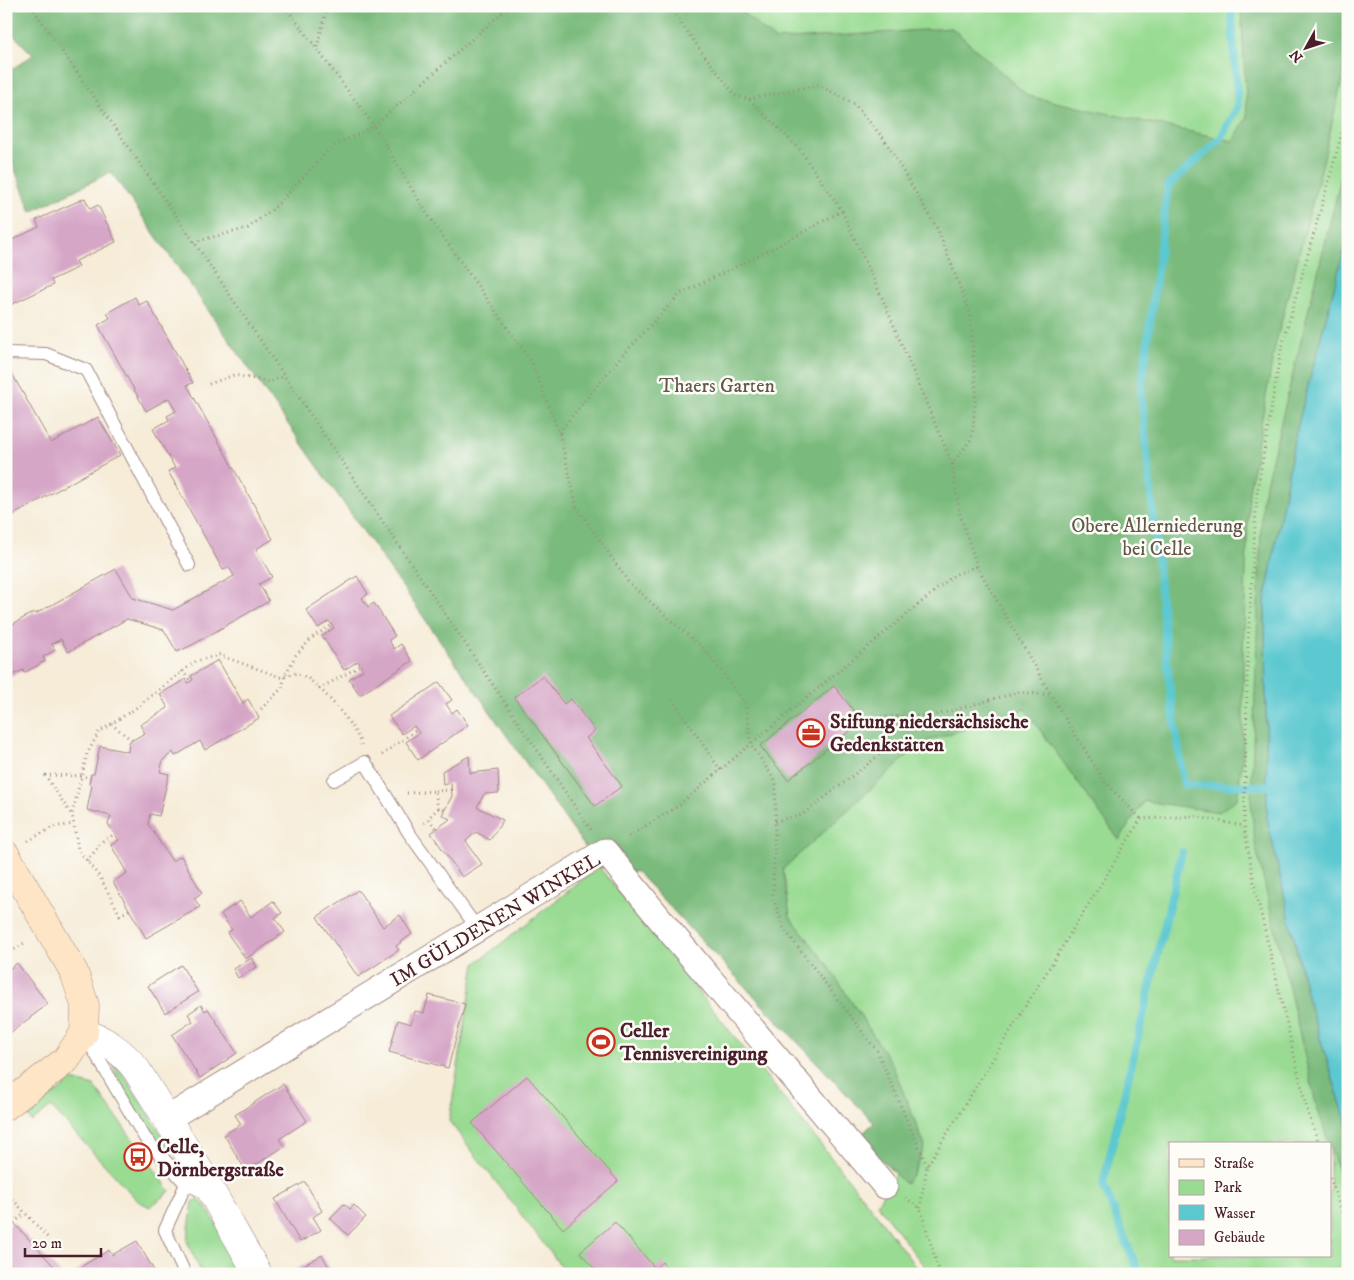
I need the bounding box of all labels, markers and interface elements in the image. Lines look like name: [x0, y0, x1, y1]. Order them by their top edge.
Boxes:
north arrow: [1282, 22, 1332, 72]
text: N: [1286, 45, 1307, 66]
park label: Thaers Garten: [659, 374, 775, 399]
park label: Obere Allerniederung bei Celle: [1071, 514, 1243, 562]
place label: Stiftung niedersächsische Gedenkstätten: [830, 710, 1029, 758]
office icon: Stiftung niedersächsische Gedenkstätten: [796, 718, 826, 748]
street label: IM GÜLDENEN WINKEL: [386, 847, 606, 993]
place label: Celler Tennisvereinigung: [619, 1019, 769, 1067]
sports icon: Celler Tennisvereinigung: [586, 1027, 616, 1057]
place label: Celle, Dörnbergstraße: [157, 1135, 284, 1183]
bus stop icon: Celle, Dörnbergstraße: [123, 1142, 153, 1172]
legend: [1169, 1142, 1332, 1258]
text: Straße: [1214, 1154, 1254, 1173]
text: Park: [1214, 1178, 1243, 1197]
text: Wasser: [1213, 1204, 1255, 1223]
scale bar: [25, 1225, 101, 1257]
text: Gebäude: [1214, 1228, 1265, 1247]
text: 20 m: [32, 1234, 62, 1253]

